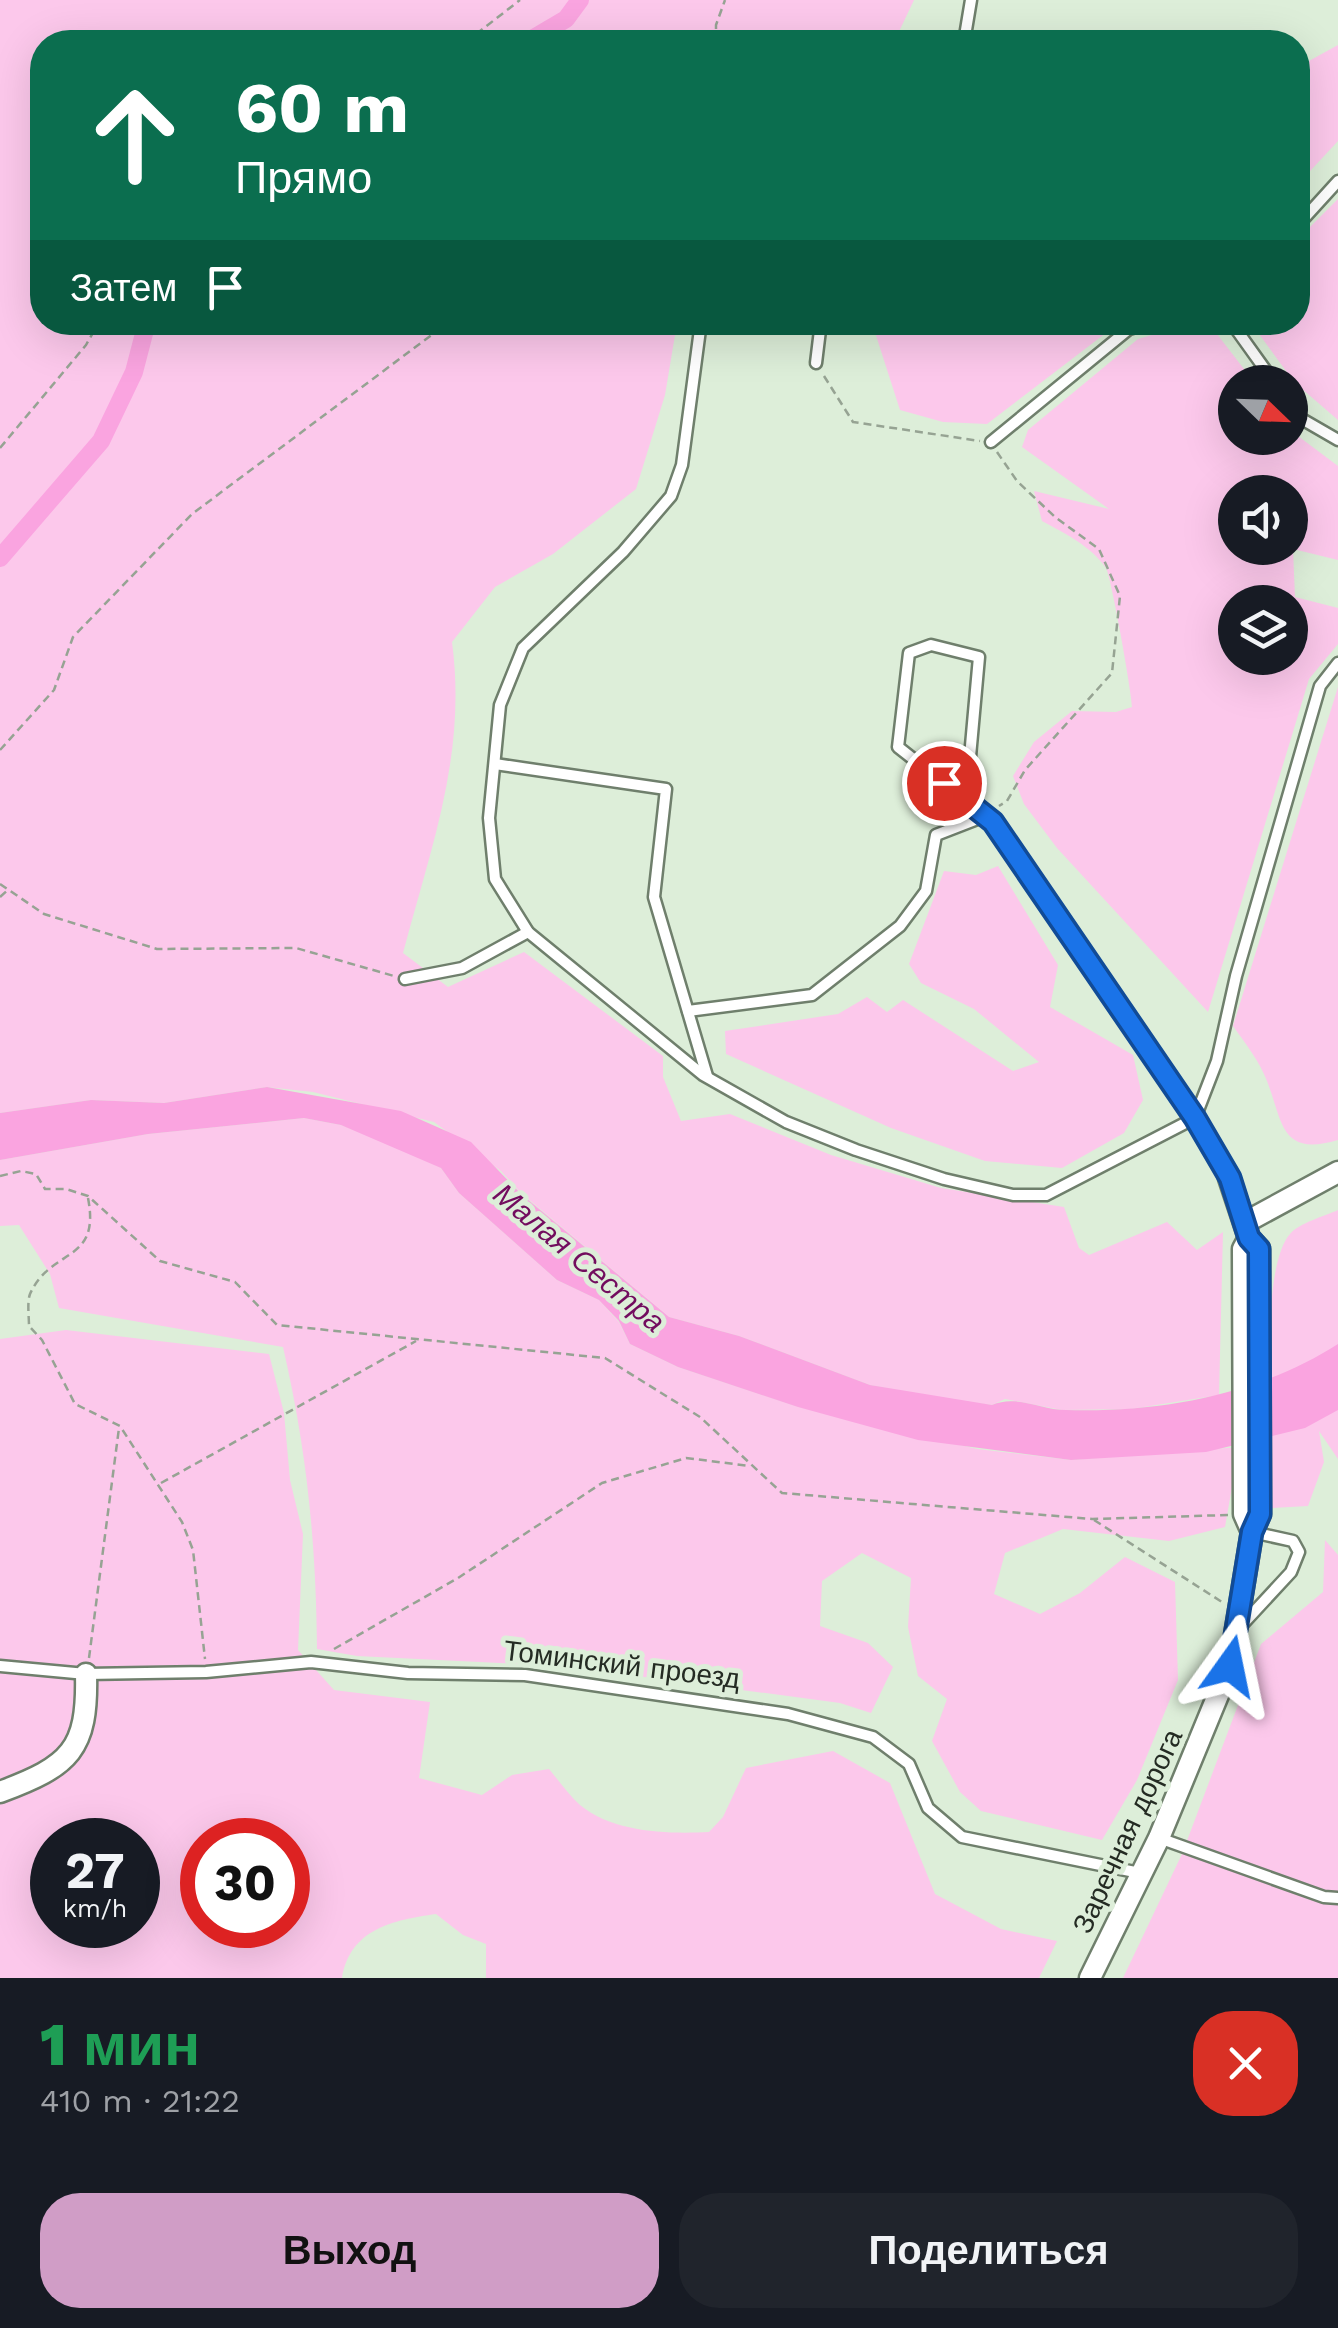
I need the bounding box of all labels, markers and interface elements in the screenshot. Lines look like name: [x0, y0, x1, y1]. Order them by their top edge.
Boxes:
text: 60 m: [235, 67, 409, 149]
icon: ahead: [70, 70, 200, 200]
text: Прямо: [235, 151, 372, 204]
icon: arrive: [198, 260, 253, 315]
text: Затем: [70, 266, 178, 310]
north arrow: [1218, 365, 1308, 455]
map controls: [1218, 365, 1308, 675]
button: sound: [1218, 475, 1308, 565]
button: layers: [1218, 585, 1308, 675]
pin: [902, 741, 987, 826]
icon: arrive: [917, 756, 972, 811]
water label: Малая Сестра: [487, 1176, 672, 1339]
position arrow: [1178, 1614, 1282, 1718]
street label: Томинский проезд: [502, 1634, 742, 1695]
street label: Заречная дорога: [1066, 1724, 1189, 1938]
speed limit sign: 30: [180, 1818, 310, 1948]
text: 27: [65, 1841, 125, 1900]
text: km/h: [63, 1894, 127, 1923]
text: 1 мин: [40, 2009, 200, 2080]
button: close: [1193, 2011, 1298, 2116]
text: 410 m · 21:22: [40, 2082, 240, 2120]
button: Выход: [40, 2193, 659, 2308]
button: Поделиться: [679, 2193, 1298, 2308]

